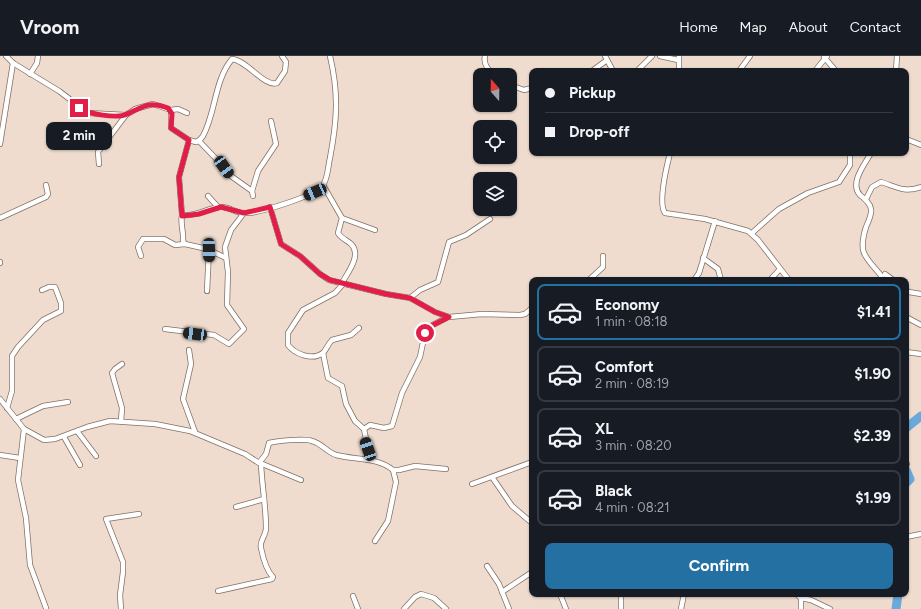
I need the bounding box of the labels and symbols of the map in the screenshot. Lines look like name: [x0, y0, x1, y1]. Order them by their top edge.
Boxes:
north arrow: [473, 68, 517, 112]
route end: [70, 99, 88, 117]
callout: 2 min: [46, 122, 112, 150]
car: [212, 154, 236, 180]
car: [302, 182, 328, 202]
car: [203, 238, 215, 262]
route start: [416, 324, 434, 342]
car: [182, 327, 208, 341]
car: [358, 436, 378, 462]

